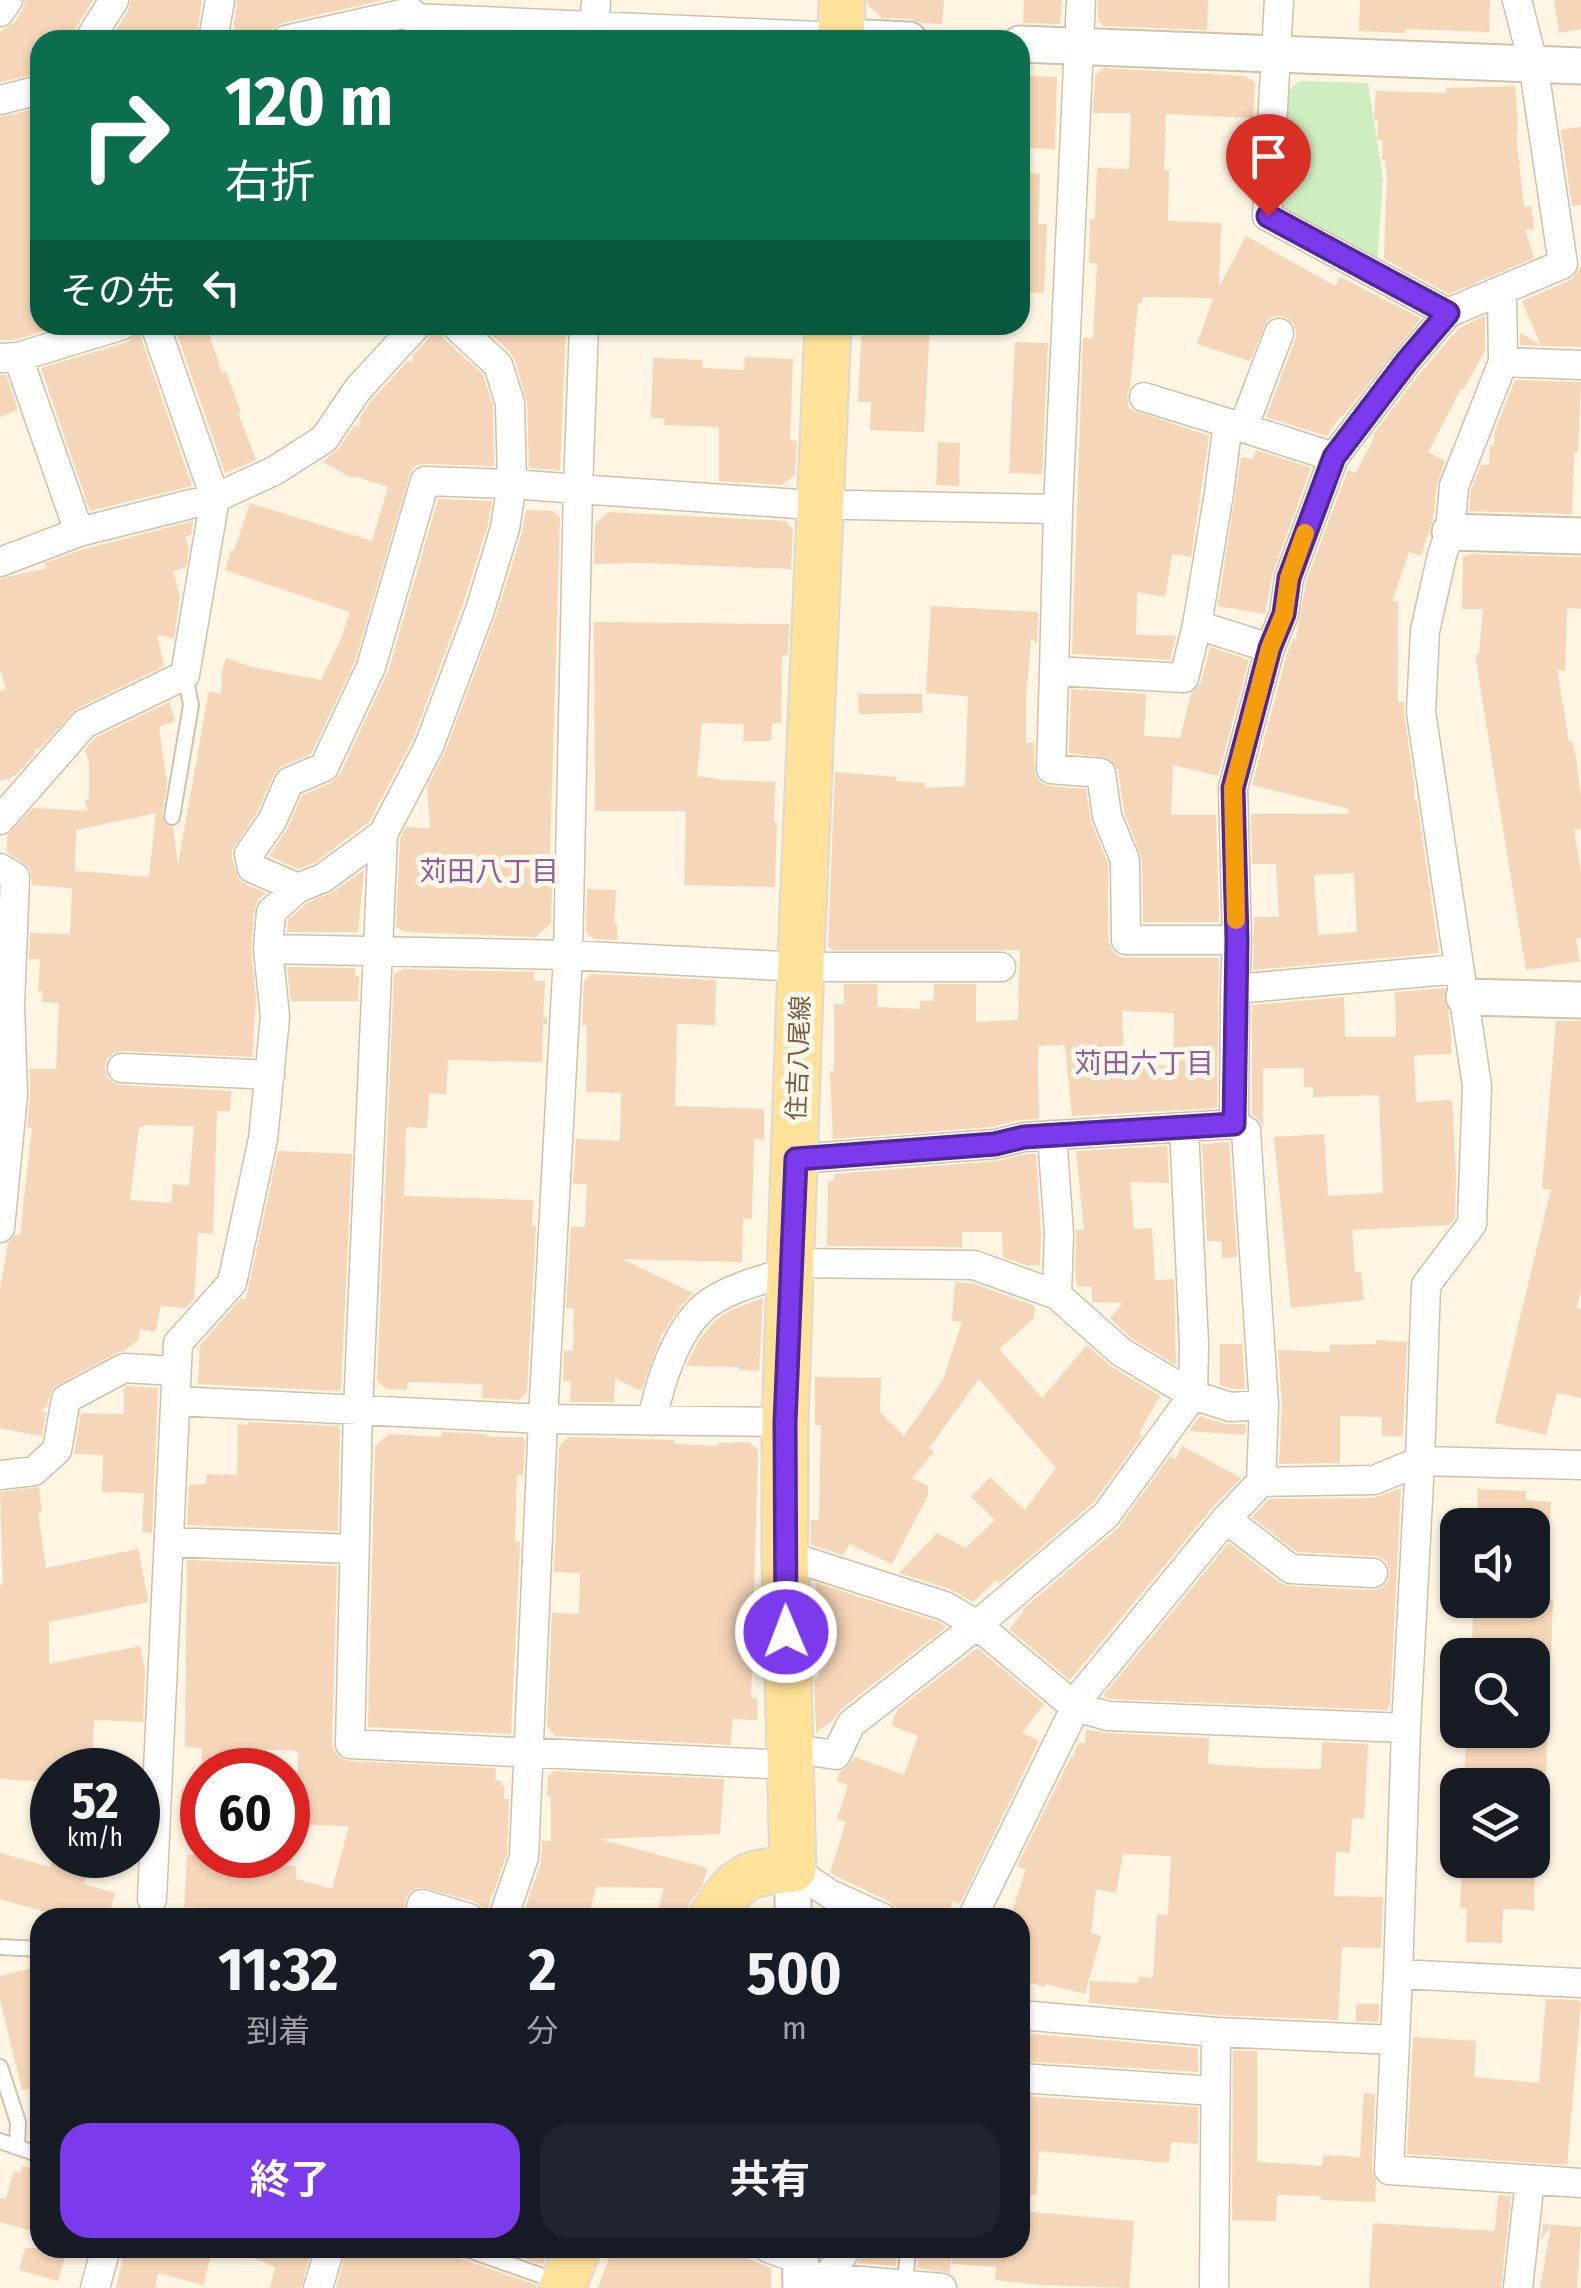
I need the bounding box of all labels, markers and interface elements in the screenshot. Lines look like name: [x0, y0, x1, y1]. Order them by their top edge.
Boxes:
text: 120 m: [225, 60, 393, 144]
icon: right: [60, 70, 190, 200]
pin: [1226, 114, 1311, 217]
icon: arrive: [1241, 129, 1296, 184]
text: 右折: [225, 155, 315, 209]
icon: left: [194, 260, 249, 315]
text: その先: [60, 268, 174, 314]
district label: 苅田八丁目: [419, 855, 559, 888]
street label: 住吉八尾線: [782, 995, 816, 1121]
district label: 苅田六丁目: [1074, 1047, 1214, 1080]
map controls: [1440, 1508, 1550, 1878]
button: sound: [1440, 1508, 1550, 1618]
position arrow: [734, 1580, 838, 1684]
button: search: [1440, 1638, 1550, 1748]
speed limit sign: 60: [180, 1748, 310, 1878]
button: layers: [1440, 1768, 1550, 1878]
text: 52: [71, 1771, 119, 1831]
text: km/h: [67, 1823, 123, 1853]
text: 11:32: [218, 1934, 338, 2006]
text: 2: [529, 1934, 556, 2006]
text: 500: [747, 1938, 842, 2010]
text: m: [782, 2009, 807, 2047]
text: 到着: [246, 2012, 310, 2050]
text: 分: [527, 2012, 559, 2050]
button: 終了: [60, 2123, 520, 2238]
button: 共有: [540, 2123, 1000, 2238]

